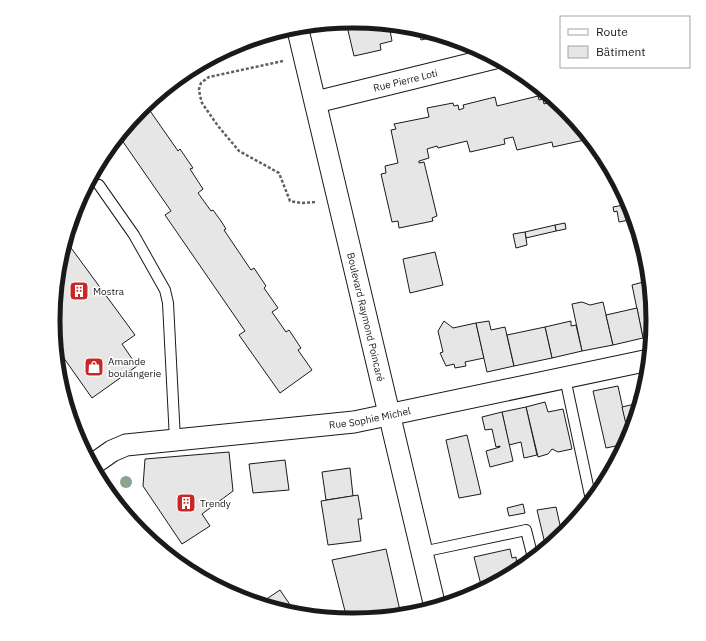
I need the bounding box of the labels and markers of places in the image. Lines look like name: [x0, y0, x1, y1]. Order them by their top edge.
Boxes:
building icon: Mostra: [68, 280, 90, 302]
place label: Mostra: [93, 285, 125, 298]
place label: Amande boulangerie: [108, 355, 162, 380]
shop icon: Amande boulangerie: [83, 356, 105, 378]
building icon: Trendy: [175, 492, 197, 514]
place label: Trendy: [200, 497, 231, 510]

